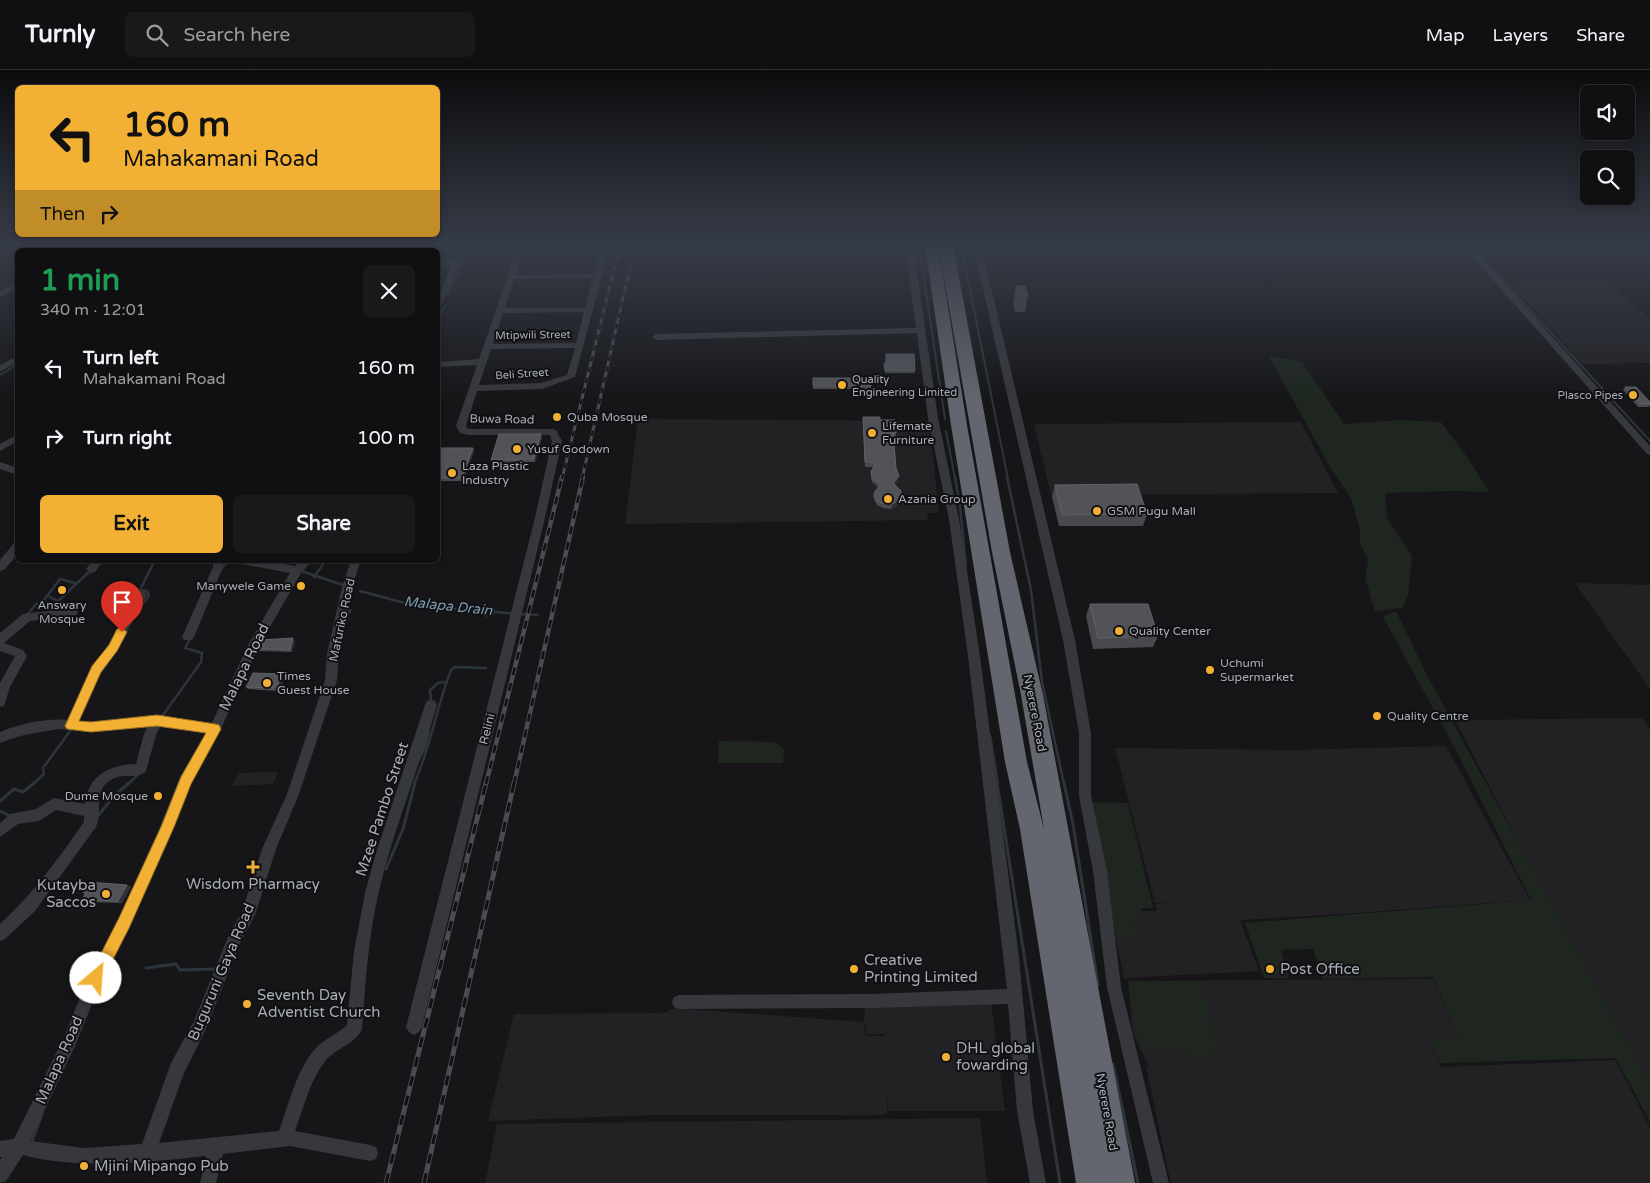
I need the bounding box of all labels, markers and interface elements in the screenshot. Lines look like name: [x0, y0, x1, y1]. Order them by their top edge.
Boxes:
search box: [125, 12, 475, 57]
text: Turnly: [25, 20, 95, 49]
icon: search: [143, 21, 171, 49]
text: Search here: [183, 24, 290, 46]
text: Map: [1426, 24, 1465, 46]
text: Layers: [1493, 24, 1548, 46]
text: Share: [1576, 24, 1625, 46]
map controls: [1580, 85, 1635, 205]
button: sound: [1580, 85, 1635, 140]
text: 160 m: [123, 104, 230, 146]
icon: left: [40, 105, 105, 170]
text: Mahakamani Road: [123, 146, 319, 172]
button: search: [1580, 150, 1635, 205]
icon: right: [95, 200, 123, 228]
text: Then: [40, 203, 85, 225]
text: 1 min: [40, 262, 120, 299]
button: close: [363, 265, 415, 317]
text: 340 m · 12:01: [40, 300, 146, 320]
street label: Mtipwili Street: [495, 328, 571, 342]
text: Turn left: [83, 347, 159, 369]
icon: left: [40, 354, 68, 382]
text: 160 m: [357, 357, 415, 379]
street label: Beli Street: [495, 366, 549, 382]
text: Mahakamani Road: [83, 369, 226, 389]
place label: Quality Engineering Limited: [852, 373, 957, 399]
marker: Quality Engineering Limited: [836, 379, 848, 391]
place label: Plasco Pipes: [1558, 389, 1623, 402]
marker: Plasco Pipes: [1627, 389, 1639, 401]
place label: Quba Mosque: [567, 410, 648, 424]
street label: Buwa Road: [469, 411, 535, 427]
marker: Quba Mosque: [551, 411, 563, 423]
place label: Lifemate Furniture: [882, 419, 934, 447]
icon: right: [40, 424, 68, 452]
text: Turn right: [83, 427, 171, 449]
text: 100 m: [357, 427, 415, 449]
marker: Lifemate Furniture: [866, 427, 878, 439]
place label: Yusuf Godown: [527, 442, 610, 456]
marker: Yusuf Godown: [511, 443, 523, 455]
place label: Laza Plastic Industry: [462, 459, 529, 487]
marker: Laza Plastic Industry: [446, 467, 458, 479]
place label: Azania Group: [898, 492, 976, 506]
marker: Azania Group: [882, 493, 894, 505]
button: Exit: [40, 495, 223, 553]
button: Share: [233, 495, 415, 553]
place label: GSM Pugu Mall: [1107, 504, 1196, 518]
marker: GSM Pugu Mall: [1091, 505, 1103, 517]
street label: Mafuriko Road: [326, 577, 358, 663]
place label: Manywele Game: [196, 579, 291, 593]
marker: Manywele Game: [295, 580, 307, 592]
pin: [101, 581, 143, 632]
marker: Answary Mosque: [56, 584, 68, 596]
icon: arrive: [108, 588, 136, 616]
water label: Malapa Drain: [403, 593, 493, 619]
place label: Answary Mosque: [37, 598, 87, 626]
street label: Malapa Road: [215, 621, 273, 713]
place label: Quality Center: [1129, 624, 1211, 638]
marker: Quality Center: [1113, 625, 1125, 637]
place label: Uchumi Supermarket: [1220, 656, 1294, 684]
marker: Uchumi Supermarket: [1204, 664, 1216, 676]
place label: Times Guest House: [277, 669, 350, 697]
street label: Nyerere Road: [1021, 673, 1049, 753]
marker: Times Guest House: [261, 677, 273, 689]
place label: Quality Centre: [1387, 709, 1469, 723]
marker: Quality Centre: [1371, 710, 1383, 722]
street label: Relini: [476, 712, 498, 746]
street label: Mzee Pambo Street: [352, 739, 412, 878]
place label: Dume Mosque: [65, 789, 148, 803]
marker: Dume Mosque: [152, 790, 164, 802]
marker: Wisdom Pharmacy: [247, 861, 259, 873]
place label: Wisdom Pharmacy: [186, 875, 320, 893]
place label: Kutayba Saccos: [37, 876, 96, 911]
marker: Kutayba Saccos: [100, 888, 112, 900]
street label: Buguruni Gaya Road: [184, 901, 258, 1043]
position arrow: [69, 951, 121, 1003]
place label: Creative Printing Limited: [864, 951, 978, 986]
place label: Post Office: [1280, 960, 1360, 978]
marker: Creative Printing Limited: [848, 963, 860, 975]
marker: Post Office: [1264, 963, 1276, 975]
place label: Seventh Day Adventist Church: [257, 986, 380, 1021]
marker: Seventh Day Adventist Church: [241, 998, 253, 1010]
street label: Malapa Road: [32, 1013, 86, 1107]
place label: DHL global fowarding: [956, 1039, 1035, 1074]
marker: DHL global fowarding: [940, 1051, 952, 1063]
street label: Nyerere Road: [1093, 1072, 1121, 1152]
place label: Mjini Mipango Pub: [94, 1157, 229, 1175]
marker: Mjini Mipango Pub: [78, 1160, 90, 1172]

